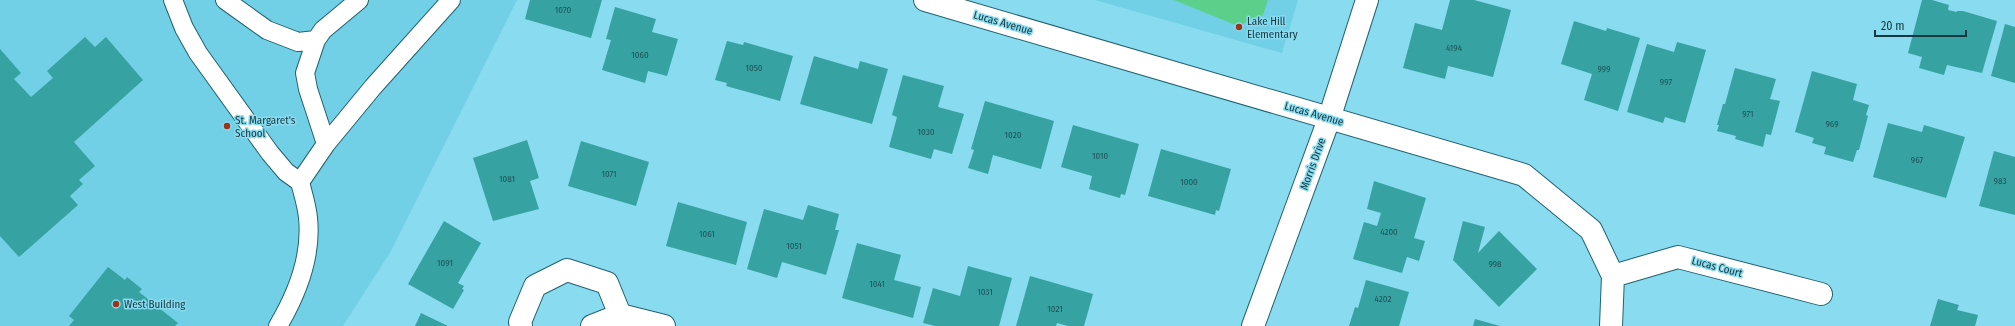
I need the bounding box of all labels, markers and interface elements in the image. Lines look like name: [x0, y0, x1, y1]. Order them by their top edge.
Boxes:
house number: 1070: [555, 5, 571, 15]
street label: Lucas Avenue: [972, 8, 1034, 38]
scale bar: [1875, 12, 1966, 38]
place label: Lake Hill Elementary: [1247, 15, 1298, 41]
text: 20 m: [1881, 19, 1905, 33]
marker: Lake Hill Elementary: [1234, 22, 1244, 32]
house number: 4194: [1446, 43, 1463, 53]
house number: 1060: [631, 50, 649, 60]
house number: 1050: [745, 63, 763, 73]
house number: 999: [1597, 64, 1611, 74]
house number: 997: [1660, 77, 1672, 87]
street label: Lucas Avenue: [1283, 99, 1345, 129]
house number: 971: [1742, 109, 1754, 119]
place label: St. Margaret's School: [235, 114, 296, 140]
house number: 969: [1825, 119, 1839, 129]
marker: St. Margaret's School: [222, 121, 232, 131]
house number: 1030: [918, 127, 935, 137]
house number: 1020: [1005, 130, 1022, 140]
street label: Morris Drive: [1298, 136, 1328, 192]
house number: 1010: [1092, 151, 1108, 161]
house number: 967: [1911, 155, 1924, 165]
house number: 1071: [601, 169, 617, 179]
house number: 1081: [499, 174, 515, 184]
house number: 983: [1994, 176, 2006, 186]
house number: 1000: [1180, 177, 1198, 187]
house number: 4200: [1380, 227, 1398, 237]
house number: 1061: [699, 229, 715, 239]
house number: 1051: [786, 241, 802, 251]
street label: Lucas Court: [1690, 254, 1744, 280]
house number: 1091: [437, 258, 453, 268]
house number: 998: [1488, 259, 1502, 269]
house number: 1041: [869, 279, 885, 289]
house number: 1031: [977, 287, 993, 297]
house number: 4202: [1375, 294, 1391, 304]
place label: West Building: [124, 298, 186, 311]
marker: West Building: [111, 299, 121, 309]
house number: 1021: [1047, 304, 1063, 314]

